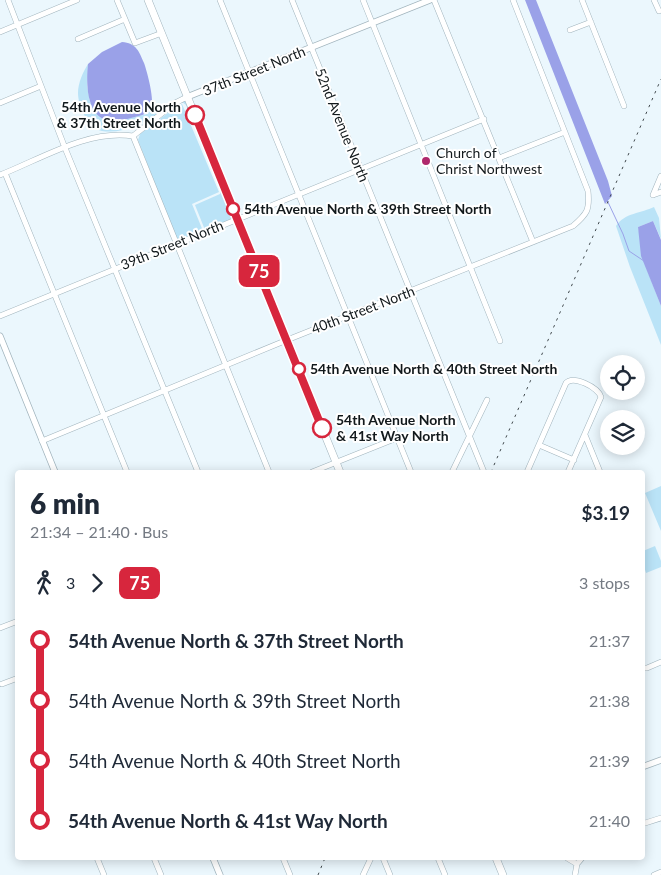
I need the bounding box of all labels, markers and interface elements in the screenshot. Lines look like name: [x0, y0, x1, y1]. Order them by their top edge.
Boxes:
street label: 37th Street North: [200, 42, 308, 99]
street label: 52nd Avenue North: [312, 65, 373, 184]
place label: 54th Avenue North & 37th Street North: [57, 98, 181, 131]
marker: 54th Avenue North & 37th Street North: [185, 105, 205, 125]
place label: Church of Christ Northwest: [436, 144, 542, 177]
marker: Church of Christ Northwest: [420, 155, 432, 167]
place label: 54th Avenue North & 39th Street North: [244, 200, 491, 217]
marker: 54th Avenue North & 39th Street North: [226, 202, 240, 216]
street label: 39th Street North: [118, 216, 226, 273]
line badge: 75: [236, 255, 282, 287]
text: 75: [249, 260, 269, 282]
street label: 40th Street North: [309, 282, 417, 337]
map controls: [600, 355, 645, 455]
button: locate: [600, 355, 645, 400]
place label: 54th Avenue North & 40th Street North: [310, 360, 557, 377]
marker: 54th Avenue North & 40th Street North: [292, 362, 306, 376]
button: layers: [600, 410, 645, 455]
place label: 54th Avenue North & 41st Way North: [336, 411, 456, 444]
marker: 54th Avenue North & 41st Way North: [312, 418, 332, 438]
text: 6 min: [30, 486, 100, 520]
text: $3.19: [581, 501, 630, 524]
text: 21:34 – 21:40 · Bus: [30, 522, 168, 541]
icon: walk: [30, 569, 58, 597]
icon: forward: [83, 569, 111, 597]
text: 75: [129, 572, 150, 594]
text: 3: [66, 573, 75, 592]
text: 3 stops: [579, 573, 630, 592]
text: 54th Avenue North & 37th Street North: [68, 629, 404, 652]
text: 21:37: [589, 631, 630, 650]
text: 54th Avenue North & 39th Street North: [68, 689, 401, 712]
text: 21:38: [589, 691, 630, 710]
text: 54th Avenue North & 40th Street North: [68, 749, 401, 772]
text: 21:39: [589, 751, 630, 770]
text: 54th Avenue North & 41st Way North: [68, 809, 388, 832]
text: 21:40: [589, 811, 630, 830]

